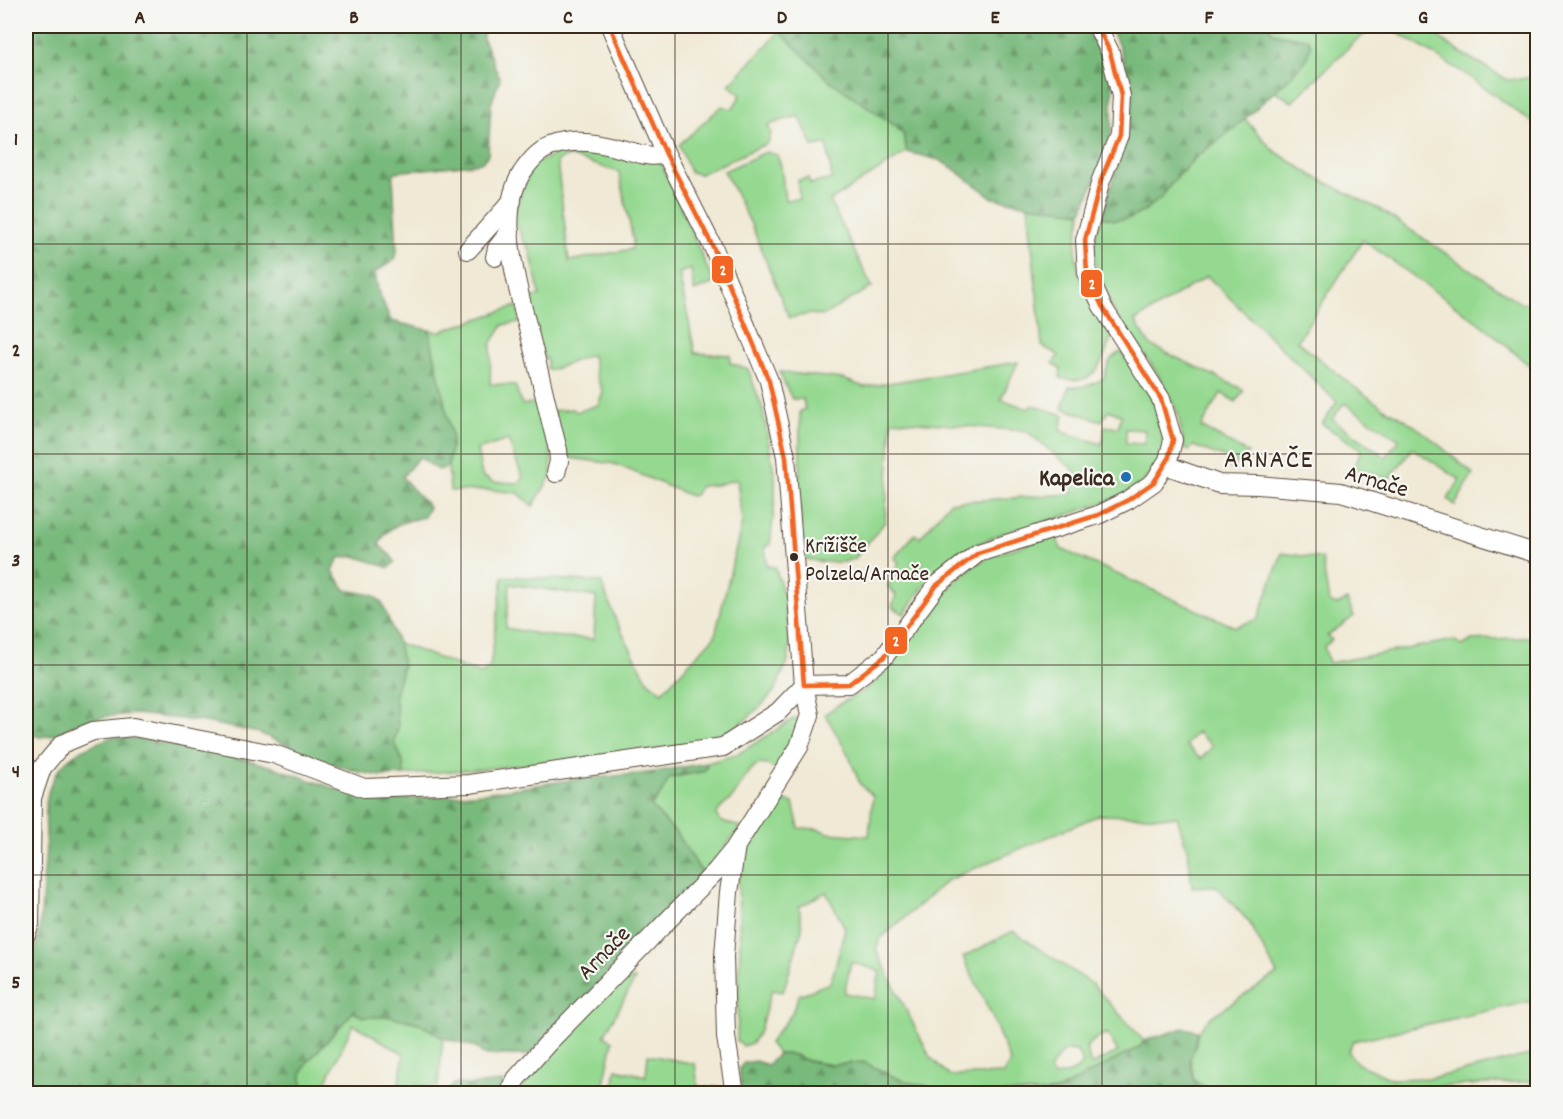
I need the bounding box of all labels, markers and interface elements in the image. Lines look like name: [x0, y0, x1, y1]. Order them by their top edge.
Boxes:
text: A: [135, 5, 146, 33]
text: B: [349, 5, 359, 33]
text: C: [563, 5, 573, 33]
text: D: [777, 5, 788, 33]
text: E: [990, 5, 1000, 33]
text: F: [1205, 5, 1215, 33]
text: G: [1418, 5, 1428, 33]
text: 1: [14, 127, 18, 155]
line badge: 2: [711, 255, 734, 284]
text: 2: [720, 260, 727, 283]
line badge: 2: [1080, 269, 1103, 298]
text: 2: [1089, 274, 1096, 297]
text: 2: [12, 338, 20, 366]
district label: ARNAČE: [1224, 442, 1314, 481]
street label: Arnače: [1340, 458, 1412, 508]
place label: Kapelica: [1039, 463, 1115, 497]
marker: Kapelica: [1119, 470, 1133, 484]
place label: Križišče Polzela/Arnače: [805, 532, 929, 591]
text: 3: [12, 548, 20, 576]
marker: Križišče Polzela/Arnače: [788, 551, 800, 563]
line badge: 2: [884, 626, 908, 655]
text: 2: [893, 631, 900, 654]
text: 4: [12, 759, 20, 787]
street label: Arnače: [571, 919, 640, 989]
text: 5: [11, 970, 21, 998]

